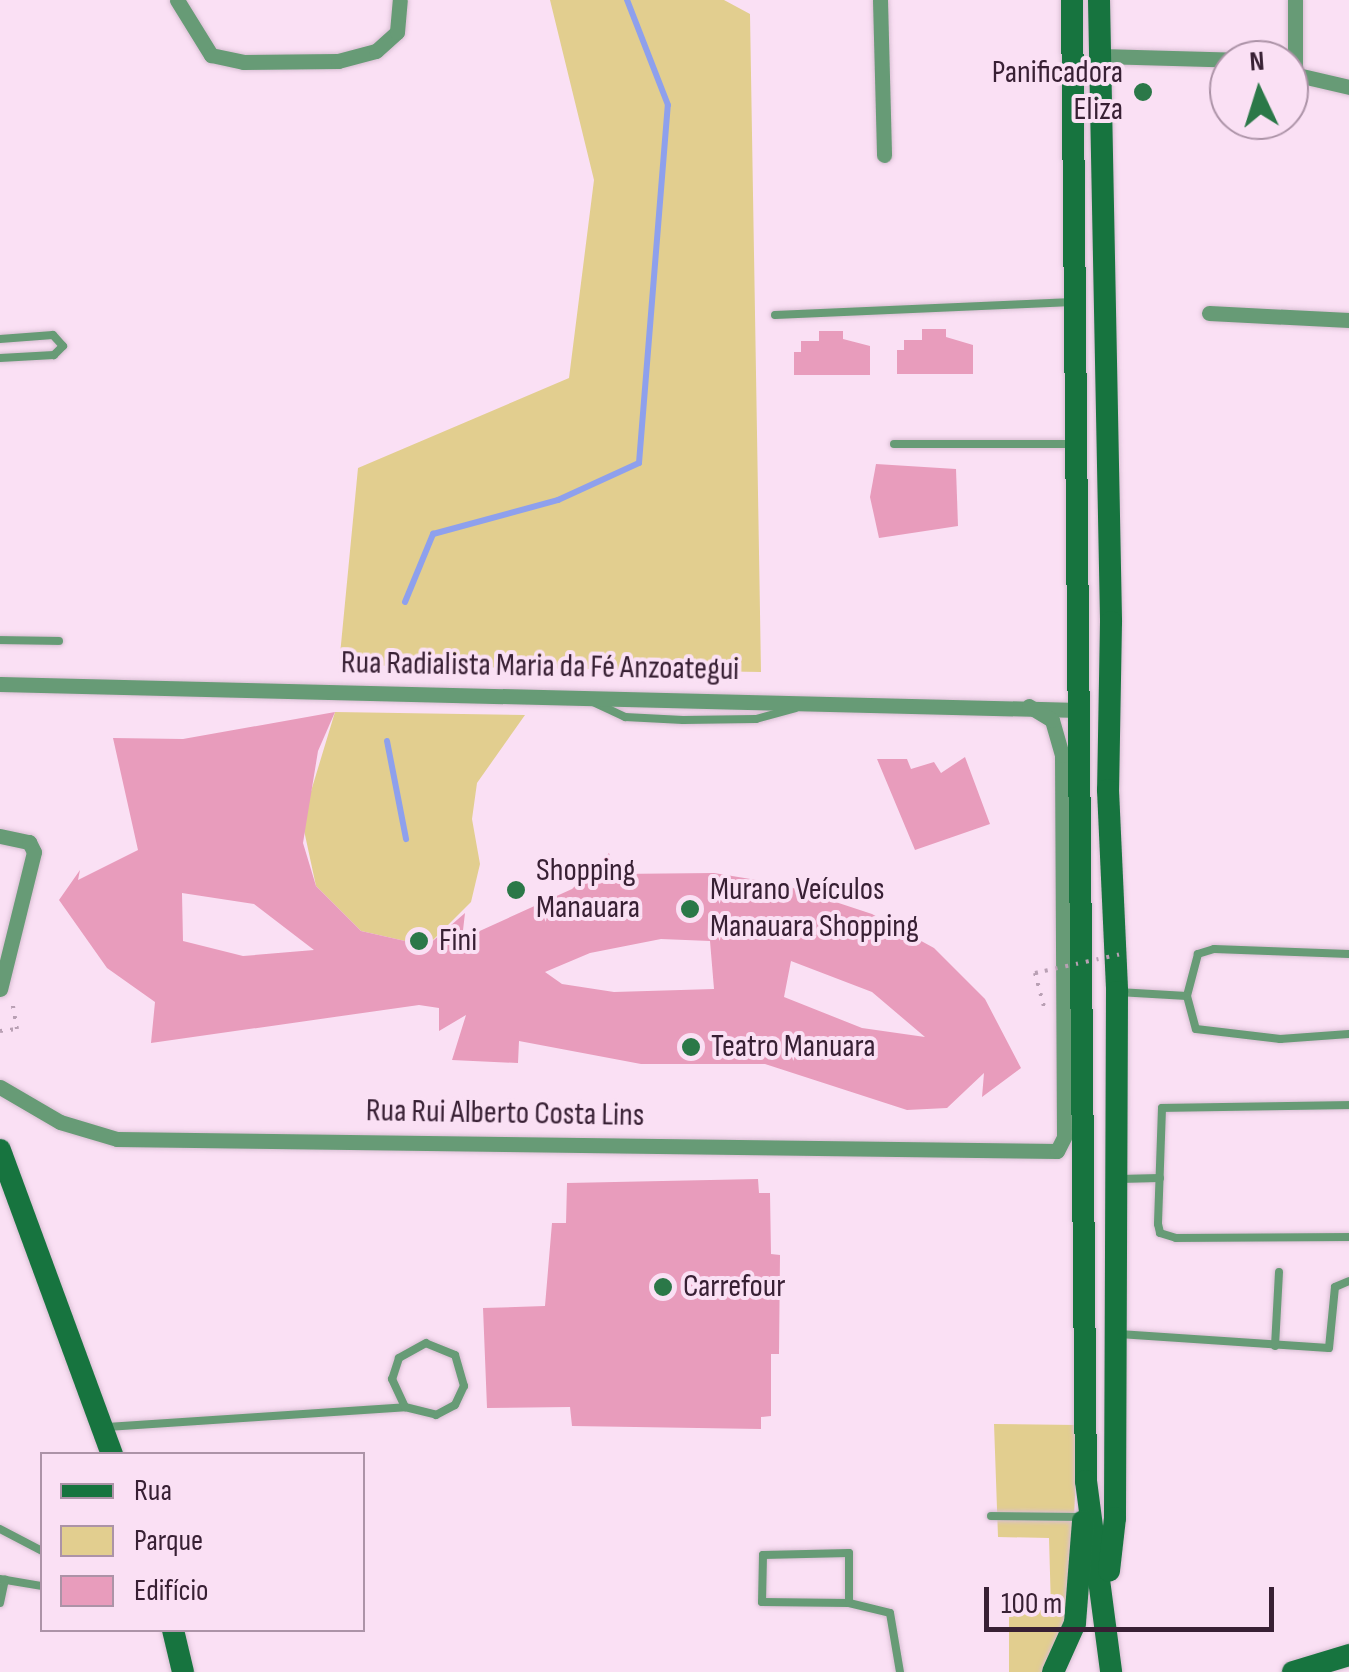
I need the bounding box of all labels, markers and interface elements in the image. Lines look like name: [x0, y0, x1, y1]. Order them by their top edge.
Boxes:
north arrow: [1209, 40, 1309, 140]
text: N: [1248, 45, 1266, 79]
place label: Panificadora Eliza: [992, 55, 1123, 130]
marker: Panificadora Eliza: [1132, 81, 1154, 103]
street label: Rua Radialista Maria da Fé Anzoategui: [341, 644, 739, 690]
place label: Shopping Manauara: [536, 853, 640, 928]
place label: Murano Veículos Manauara Shopping: [710, 872, 919, 947]
marker: Shopping Manauara: [505, 879, 527, 901]
marker: Murano Veículos Manauara Shopping: [679, 898, 701, 920]
place label: Fini: [439, 922, 477, 960]
marker: Fini: [408, 930, 430, 952]
place label: Teatro Manuara: [711, 1028, 876, 1066]
marker: Teatro Manuara: [680, 1036, 702, 1058]
street label: Rua Rui Alberto Costa Lins: [365, 1092, 645, 1136]
place label: Carrefour: [683, 1268, 785, 1306]
marker: Carrefour: [652, 1276, 674, 1298]
legend: [40, 1452, 365, 1632]
text: Rua: [134, 1473, 172, 1509]
text: Parque: [134, 1523, 203, 1559]
scale bar: [989, 1567, 1279, 1629]
text: Edifício: [134, 1573, 209, 1609]
text: 100 m: [1001, 1586, 1062, 1622]

